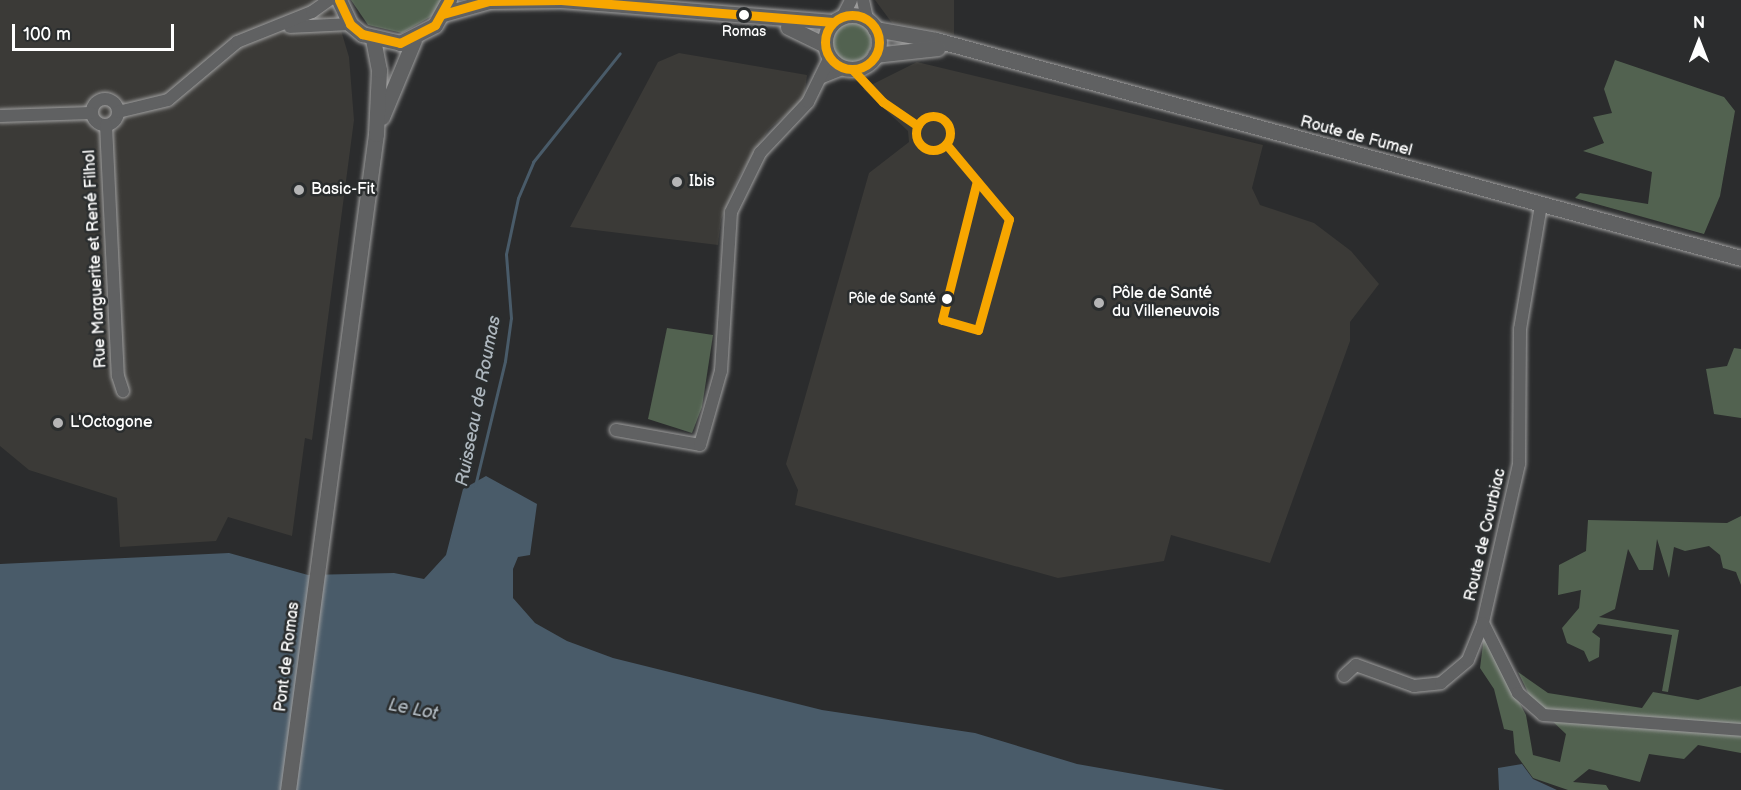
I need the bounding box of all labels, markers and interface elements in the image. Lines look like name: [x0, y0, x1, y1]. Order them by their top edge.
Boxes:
marker: Romas: [738, 9, 750, 21]
scale bar: [15, 12, 177, 50]
north arrow: [1669, 12, 1729, 72]
text: N: [1693, 14, 1705, 33]
text: 100 m: [23, 24, 71, 45]
place label: Romas: [722, 24, 766, 40]
street label: Route de Fumel: [1298, 113, 1414, 161]
street label: Rue Marguerite et René Filhol: [81, 149, 111, 369]
place label: Ibis: [689, 172, 715, 192]
marker: Ibis: [670, 175, 684, 189]
place label: Basic-Fit: [311, 180, 375, 200]
marker: Basic-Fit: [292, 183, 306, 197]
place label: Pôle de Santé du Villeneuvois: [1112, 284, 1220, 322]
place label: Pôle de Santé: [848, 291, 936, 307]
marker: Pôle de Santé: [941, 293, 953, 305]
marker: Pôle de Santé du Villeneuvois: [1090, 294, 1108, 312]
water label: Ruisseau de Roumas: [452, 314, 506, 488]
place label: L'Octogone: [70, 413, 152, 433]
marker: L'Octogone: [51, 416, 65, 430]
street label: Route de Courbiac: [1461, 467, 1511, 603]
street label: Pont de Romas: [272, 601, 304, 713]
water label: Le Lot: [386, 695, 440, 725]

